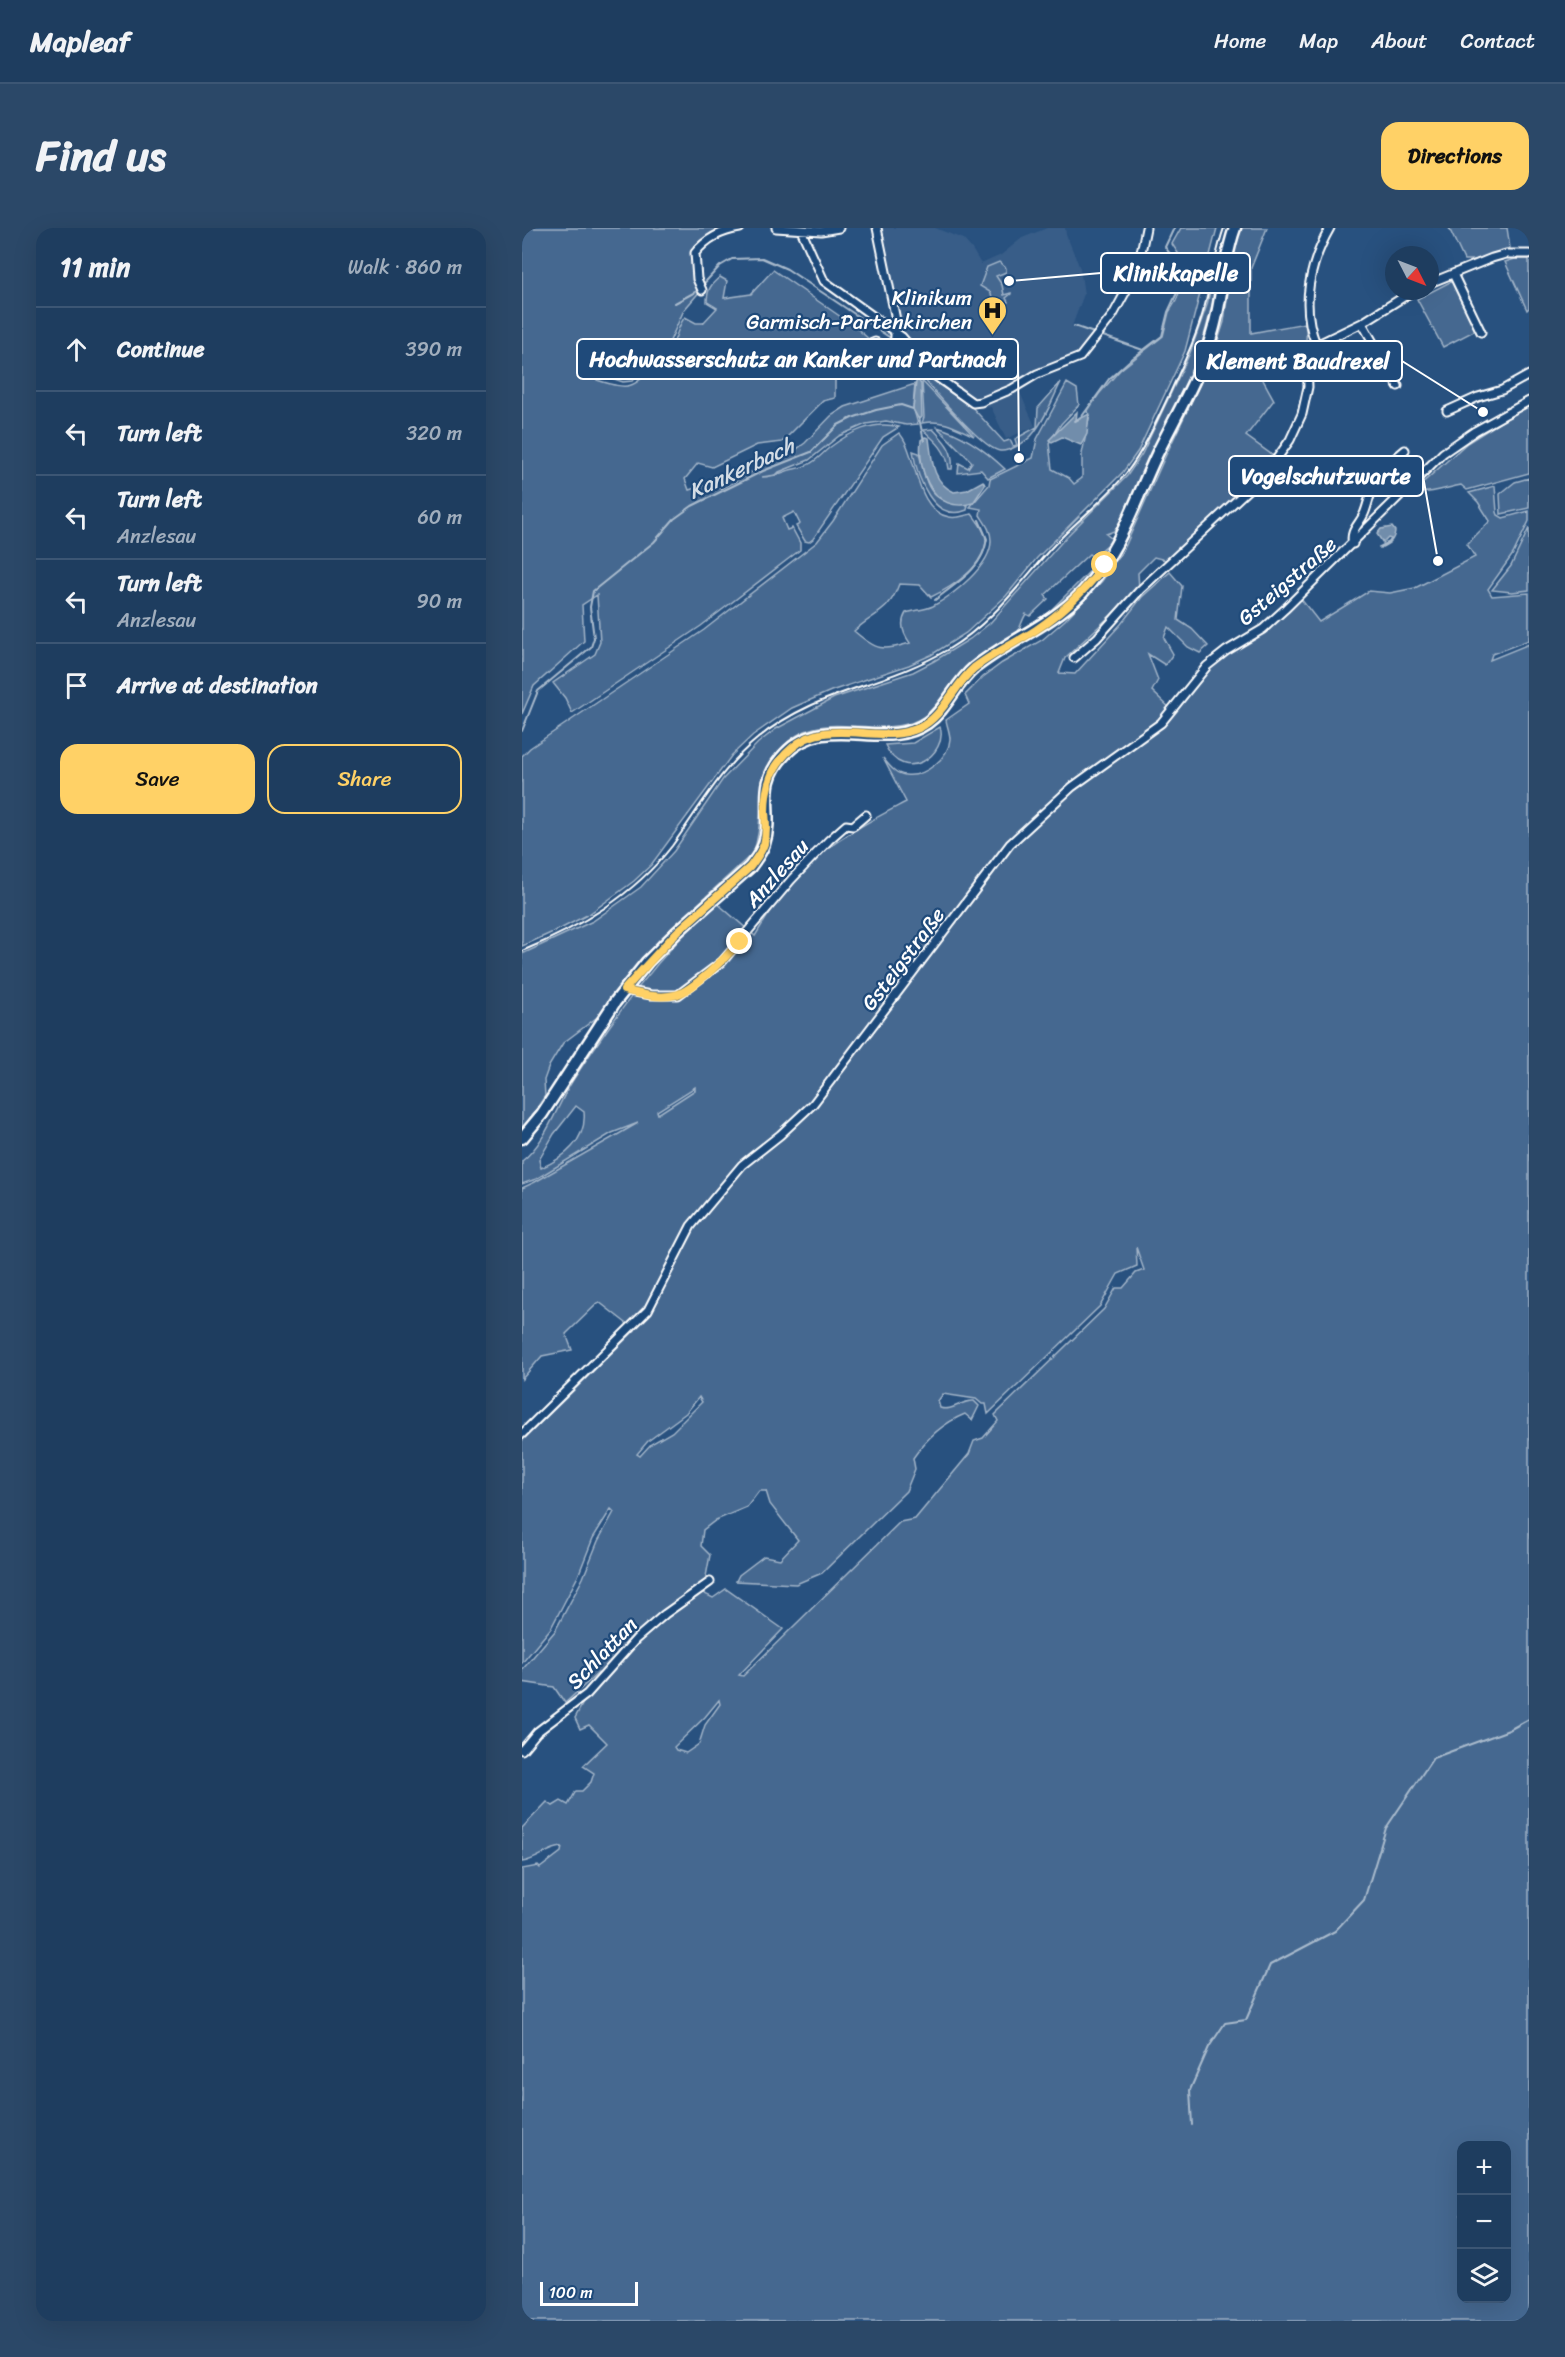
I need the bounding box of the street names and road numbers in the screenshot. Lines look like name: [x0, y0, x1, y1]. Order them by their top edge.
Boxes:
street label: Gsteigstraße: [1228, 526, 1346, 635]
street label: Anzlesau: [734, 829, 819, 917]
street label: Gsteigstraße: [851, 899, 955, 1019]
street label: Schlattan: [557, 1607, 647, 1699]

